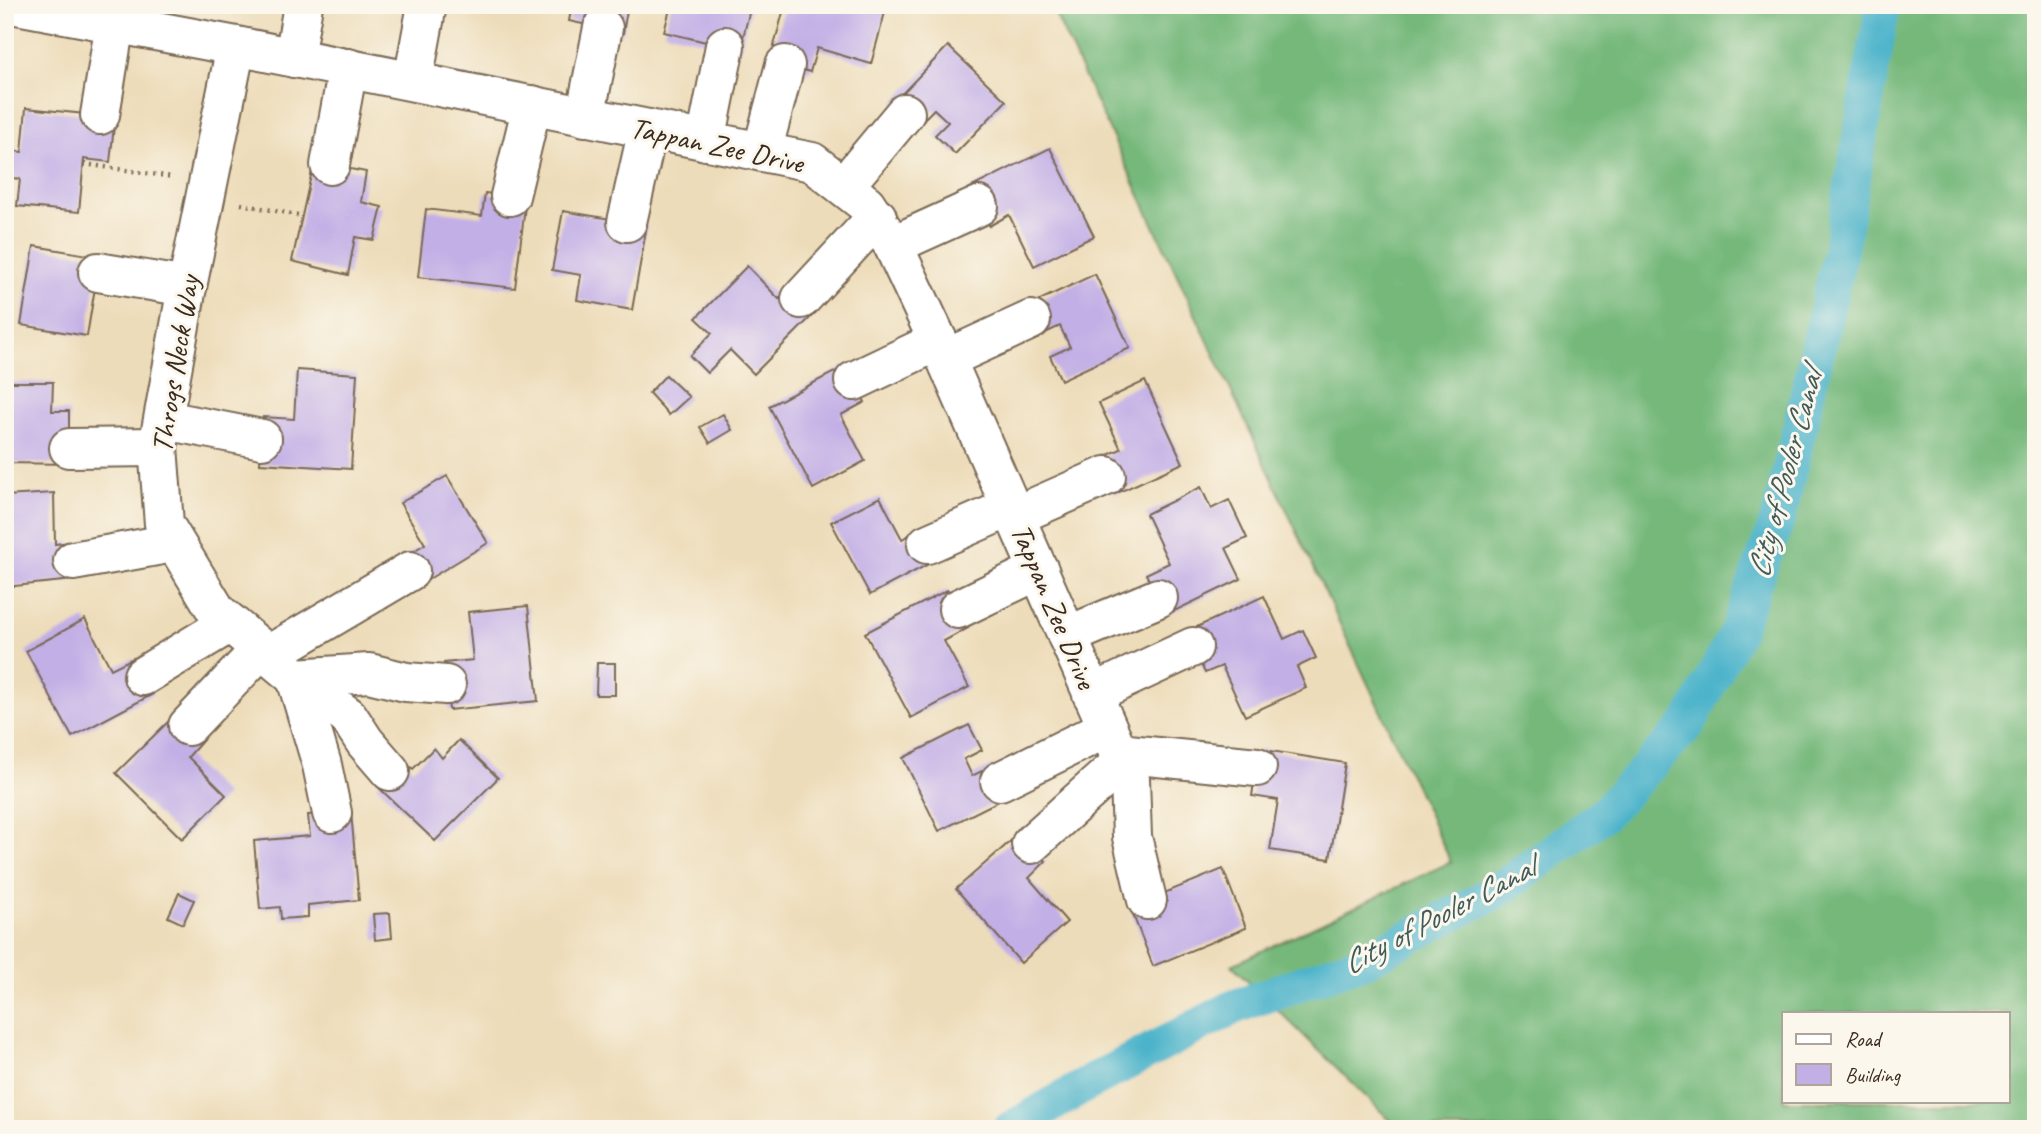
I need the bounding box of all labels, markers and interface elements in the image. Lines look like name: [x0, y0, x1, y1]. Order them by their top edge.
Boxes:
street label: Tappan Zee Drive: [627, 108, 809, 182]
street label: Throgs Neck Way: [142, 270, 208, 455]
water label: City of Pooler Canal: [1737, 356, 1834, 582]
street label: Tappan Zee Drive: [1002, 518, 1107, 696]
water label: City of Pooler Canal: [1335, 843, 1551, 983]
legend: [1782, 1012, 2010, 1102]
text: Road: [1845, 1026, 1884, 1052]
text: Building: [1845, 1062, 1902, 1088]

